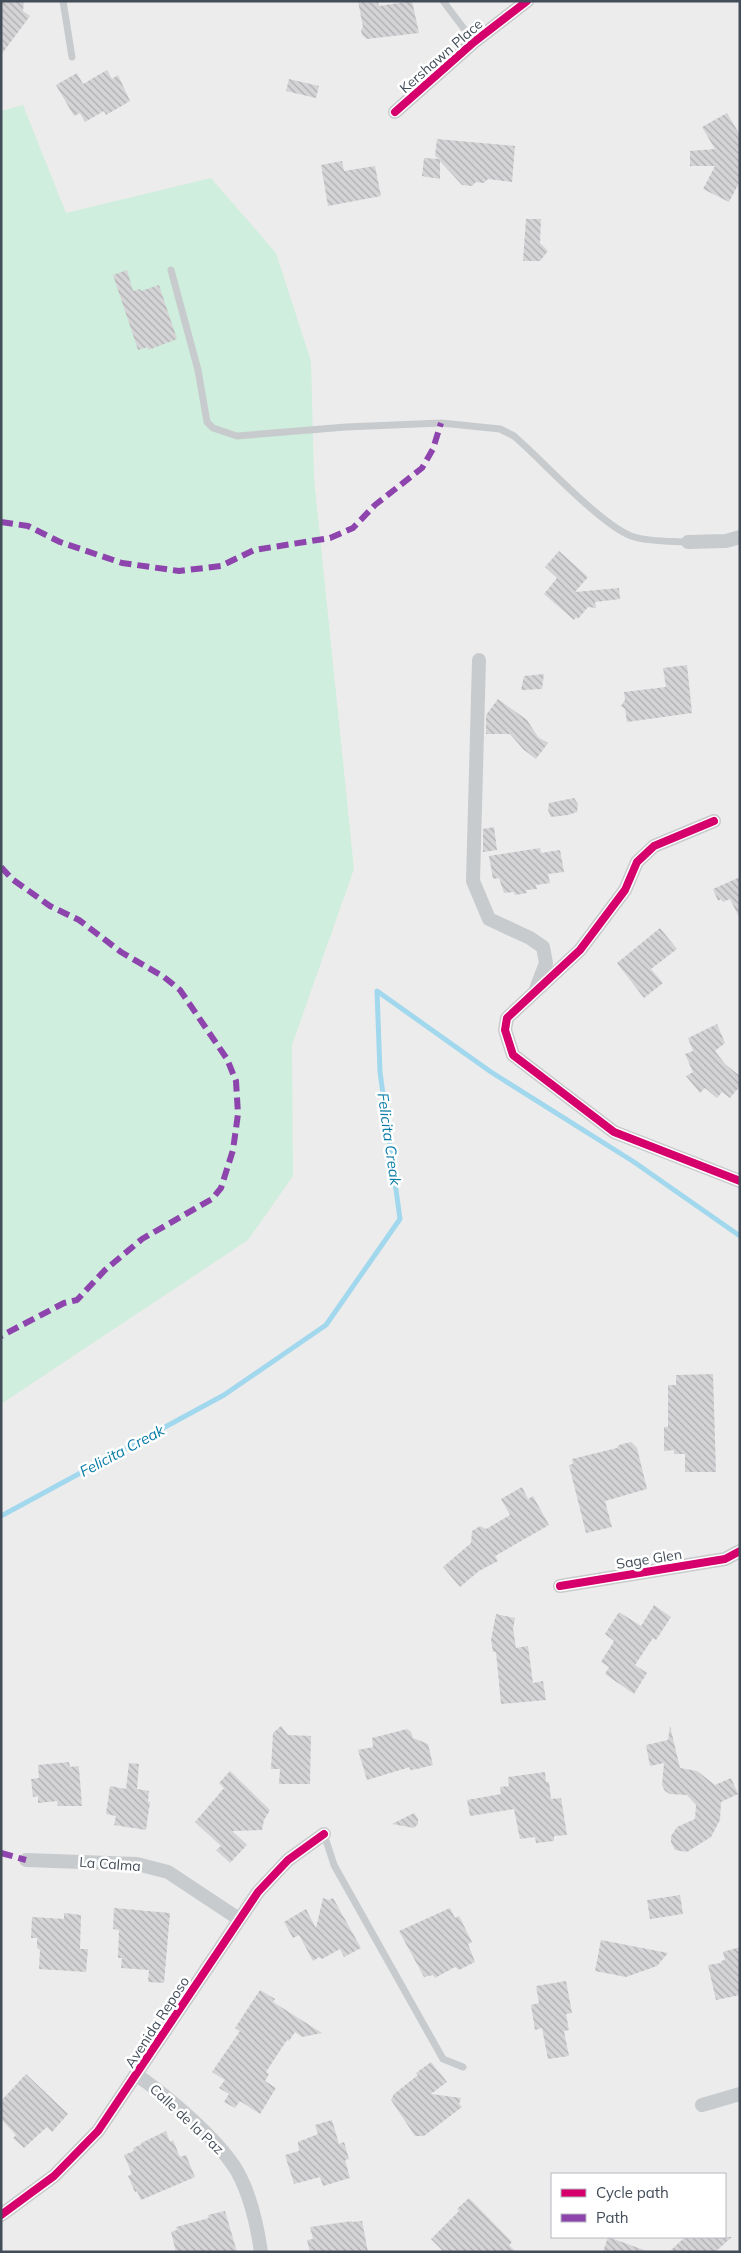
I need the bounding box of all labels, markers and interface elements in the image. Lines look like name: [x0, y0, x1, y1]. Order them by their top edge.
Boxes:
street label: Kershawn Place: [396, 15, 486, 97]
water label: Felicita Creak: [374, 1092, 406, 1188]
water label: Felicita Creak: [76, 1420, 168, 1481]
street label: Sage Glen: [615, 1545, 683, 1573]
street label: La Calma: [79, 1853, 141, 1875]
street label: Avenida Reposo: [121, 1973, 193, 2071]
street label: Calle de la Paz: [146, 2080, 228, 2158]
legend: [551, 2173, 726, 2238]
text: Cycle path: [596, 2183, 669, 2202]
text: Path: [596, 2208, 628, 2227]

